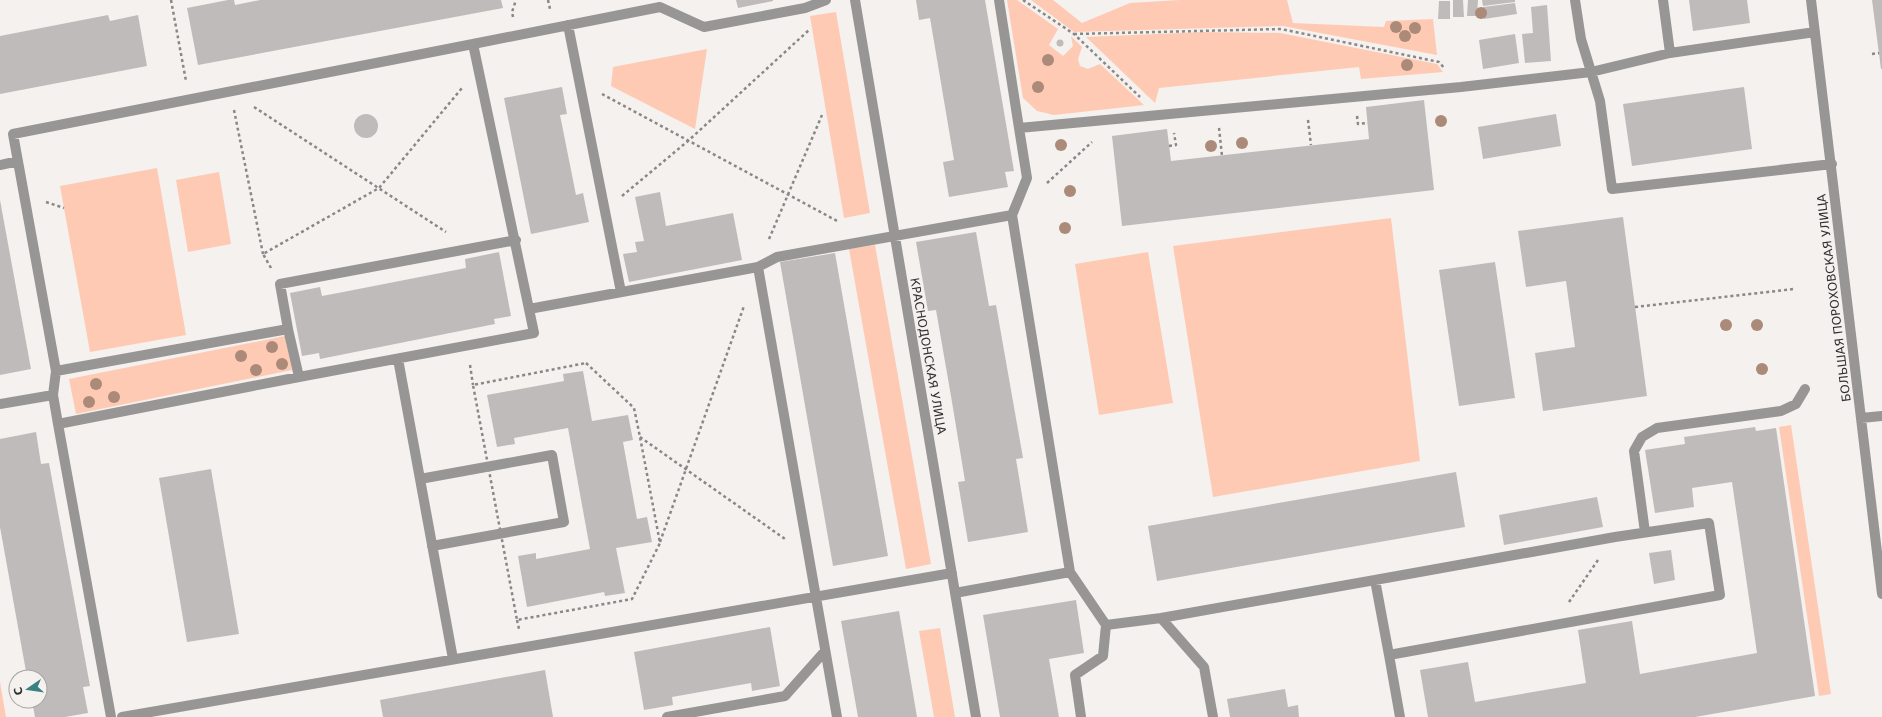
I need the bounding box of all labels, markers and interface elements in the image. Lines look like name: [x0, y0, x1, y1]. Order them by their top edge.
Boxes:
street label: БОЛЬШАЯ ПОРОХОВСКАЯ УЛИЦА: [1814, 193, 1854, 403]
street label: КРАСНОДОНСКАЯ УЛИЦА: [907, 277, 949, 436]
north arrow: [8, 669, 48, 709]
text: С: [12, 686, 26, 697]

